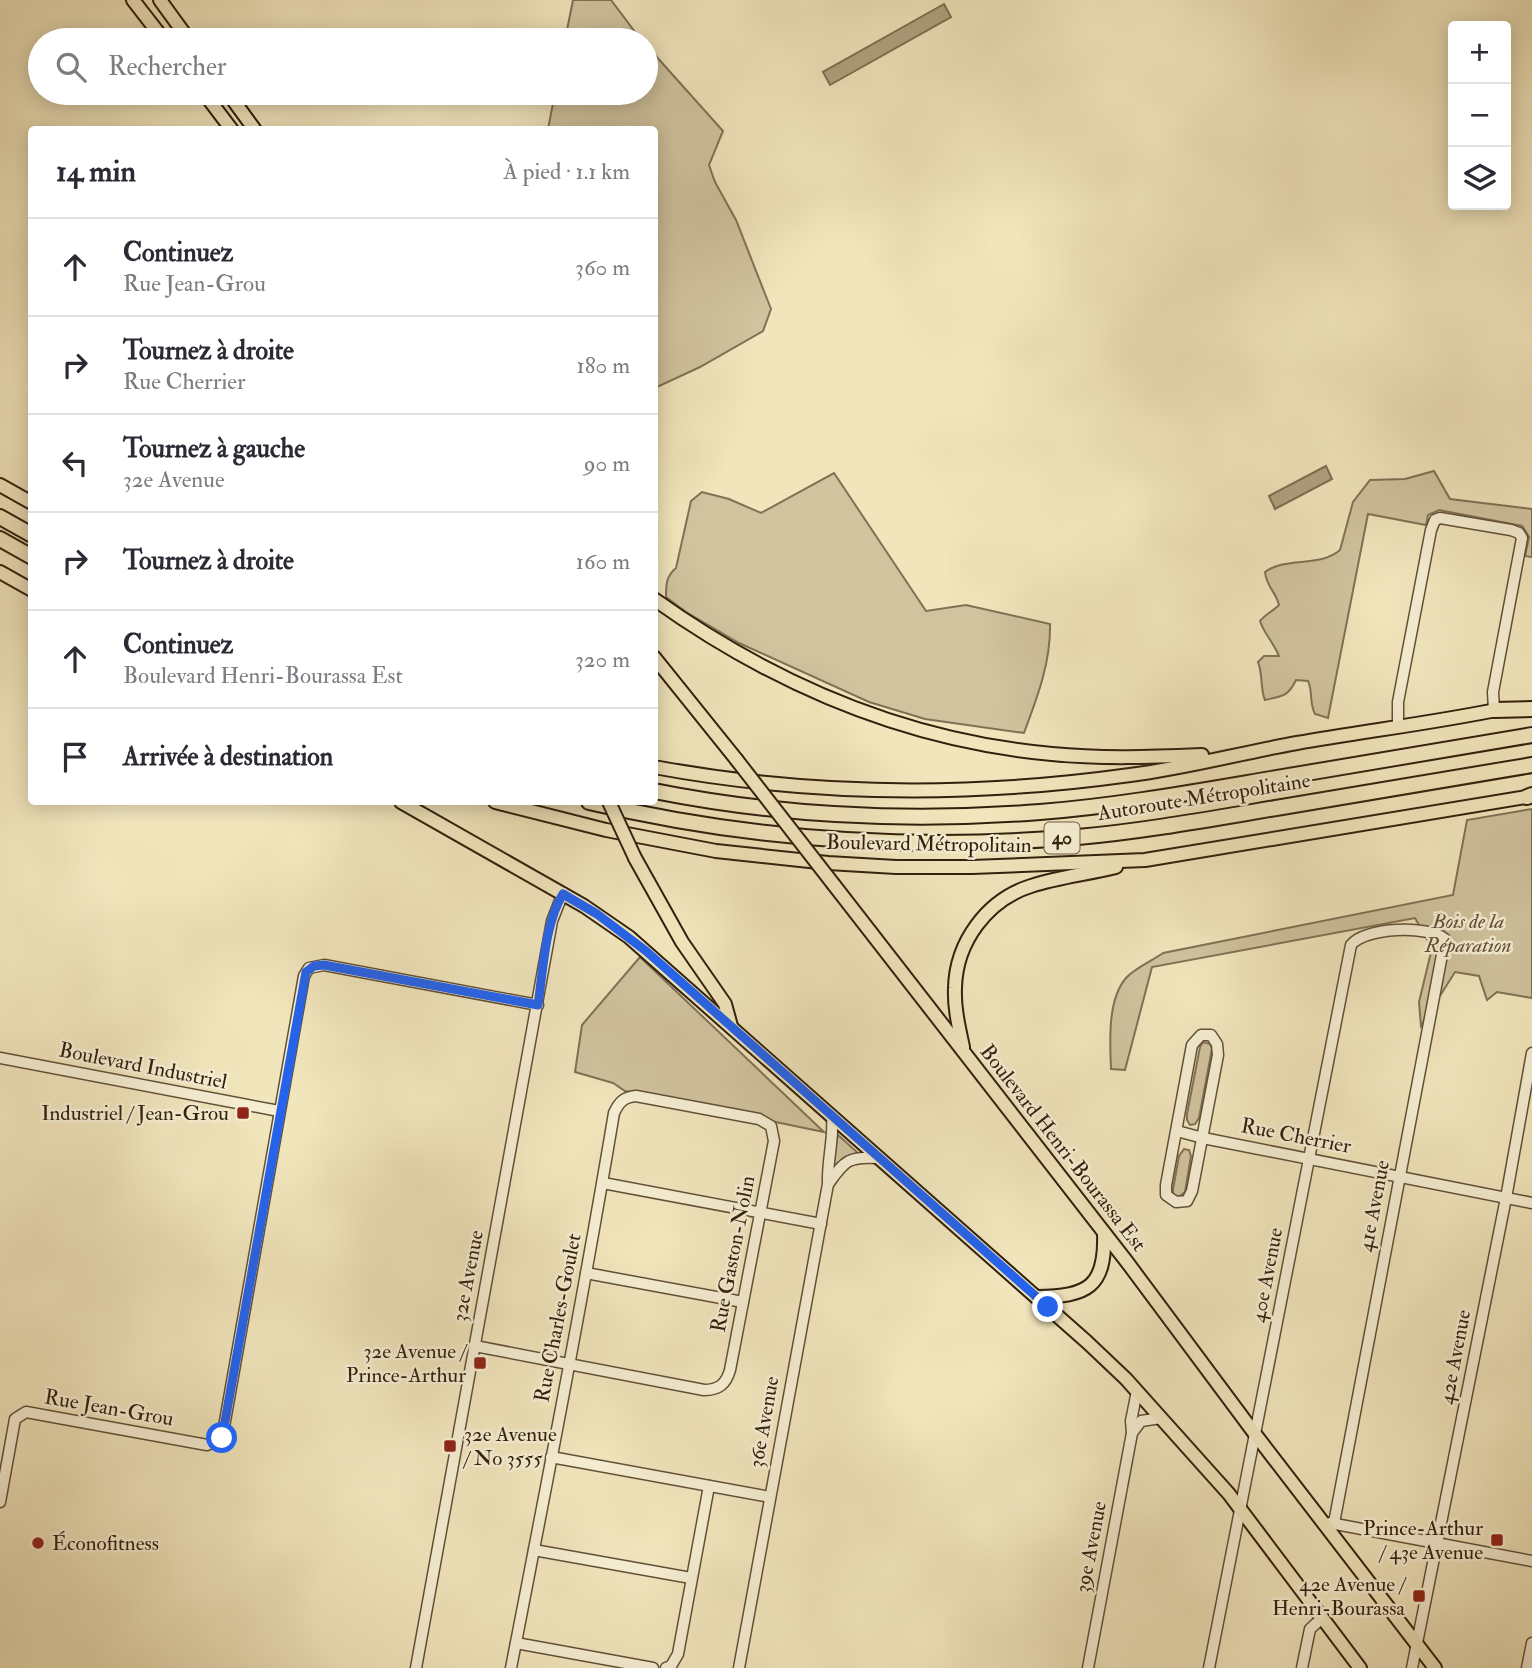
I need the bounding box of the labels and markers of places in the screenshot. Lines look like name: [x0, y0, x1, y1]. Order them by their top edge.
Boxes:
place label: Industriel / Jean-Grou: [41, 1100, 229, 1127]
marker: Industriel / Jean-Grou: [235, 1105, 251, 1121]
place label: 32e Avenue / Prince-Arthur: [346, 1338, 469, 1389]
marker: 32e Avenue / Prince-Arthur: [472, 1355, 488, 1371]
place label: 32e Avenue / No 3555: [462, 1421, 557, 1472]
marker: 32e Avenue / No 3555: [442, 1438, 458, 1454]
place label: Prince-Arthur / 43e Avenue: [1363, 1515, 1483, 1566]
place label: Éconofitness: [52, 1530, 159, 1557]
marker: Prince-Arthur / 43e Avenue: [1489, 1532, 1505, 1548]
marker: Éconofitness: [30, 1535, 46, 1551]
place label: 42e Avenue / Henri-Bourassa: [1272, 1571, 1408, 1622]
marker: 42e Avenue / Henri-Bourassa: [1411, 1588, 1427, 1604]

